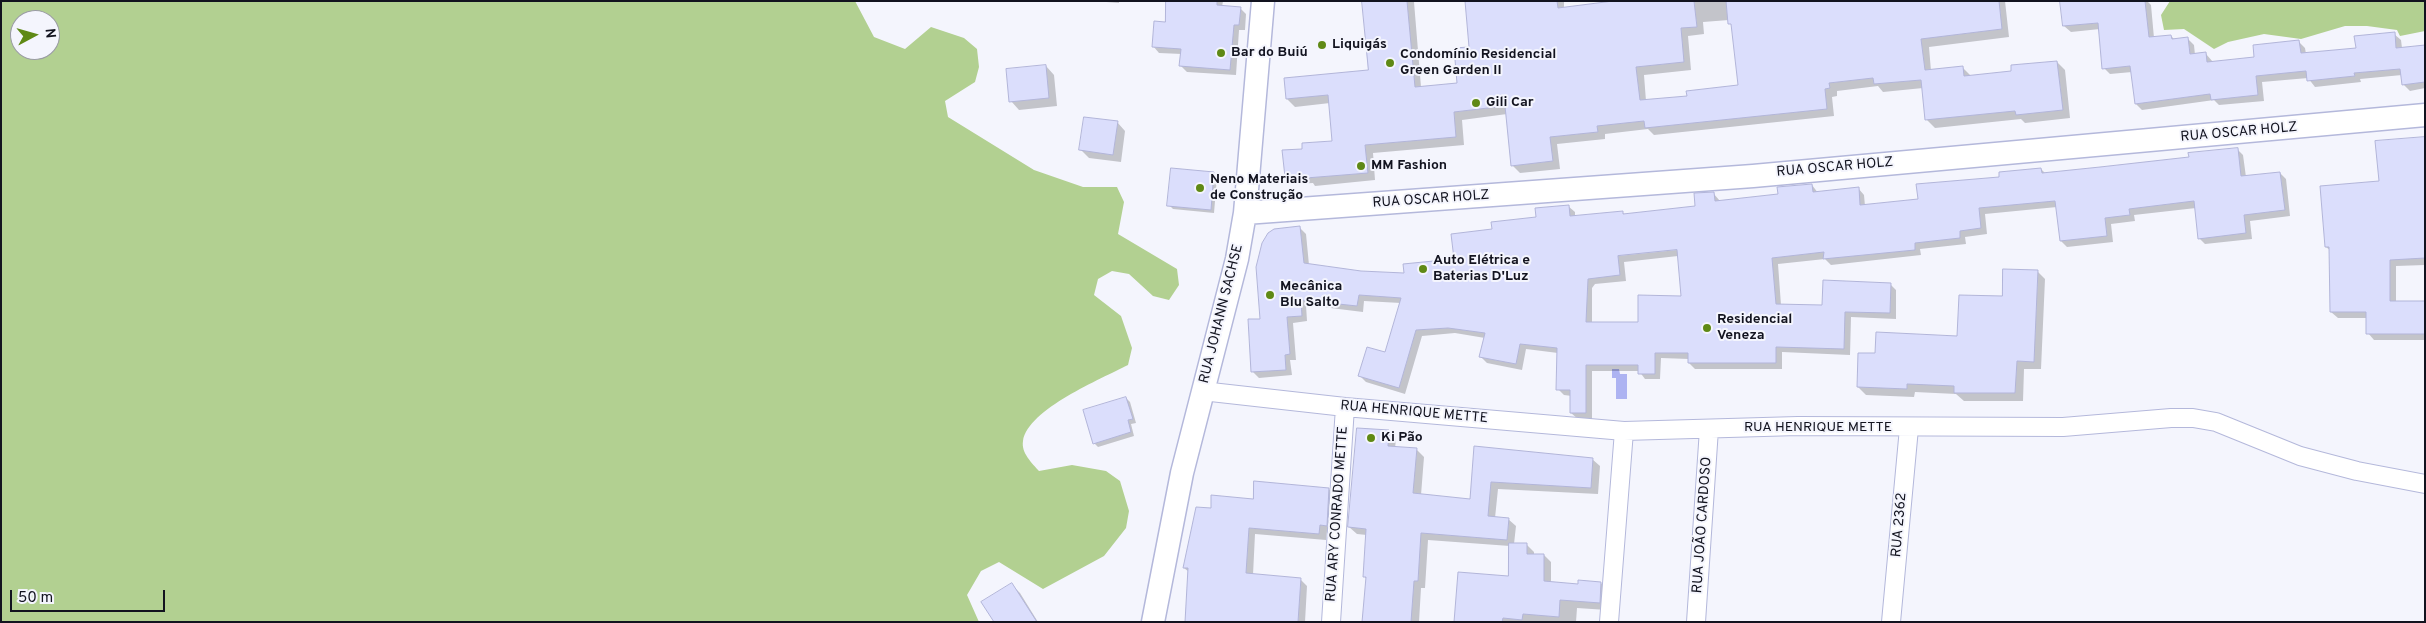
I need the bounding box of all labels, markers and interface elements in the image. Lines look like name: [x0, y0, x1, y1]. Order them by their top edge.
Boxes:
north arrow: [10, 10, 60, 60]
text: N: [40, 28, 58, 39]
place label: Liquigás: [1332, 37, 1387, 53]
marker: Liquigás: [1316, 39, 1328, 51]
place label: Bar do Buiú: [1231, 45, 1308, 61]
marker: Bar do Buiú: [1215, 47, 1227, 59]
place label: Condomínio Residencial Green Garden II: [1400, 47, 1556, 80]
marker: Condomínio Residencial Green Garden II: [1384, 57, 1396, 69]
place label: Gili Car: [1486, 95, 1534, 111]
marker: Gili Car: [1470, 97, 1482, 109]
street label: RUA OSCAR HOLZ: [2180, 120, 2298, 146]
street label: RUA OSCAR HOLZ: [1776, 155, 1894, 181]
place label: MM Fashion: [1371, 158, 1447, 174]
marker: MM Fashion: [1355, 160, 1367, 172]
place label: Neno Materiais de Construção: [1210, 172, 1308, 204]
marker: Neno Materiais de Construção: [1194, 182, 1206, 194]
street label: RUA OSCAR HOLZ: [1372, 188, 1490, 212]
street label: RUA JOHANN SACHSE: [1197, 243, 1247, 385]
place label: Auto Elétrica e Baterias D'Luz: [1433, 253, 1530, 286]
marker: Auto Elétrica e Baterias D'Luz: [1417, 263, 1429, 275]
place label: Mecânica Blu Salto: [1280, 279, 1342, 312]
marker: Mecânica Blu Salto: [1264, 289, 1276, 301]
place label: Residencial Veneza: [1717, 312, 1792, 344]
marker: Residencial Veneza: [1701, 322, 1713, 334]
street label: RUA HENRIQUE METTE: [1339, 398, 1489, 428]
street label: RUA HENRIQUE METTE: [1744, 420, 1892, 436]
street label: RUA ARY CONRADO METTE: [1323, 426, 1353, 602]
place label: Ki Pão: [1381, 430, 1423, 446]
marker: Ki Pão: [1365, 432, 1377, 444]
street label: RUA JOÃO CARDOSO: [1690, 456, 1716, 594]
street label: RUA 2362: [1889, 492, 1911, 558]
scale bar: [12, 580, 168, 612]
text: 50 m: [18, 589, 53, 608]

